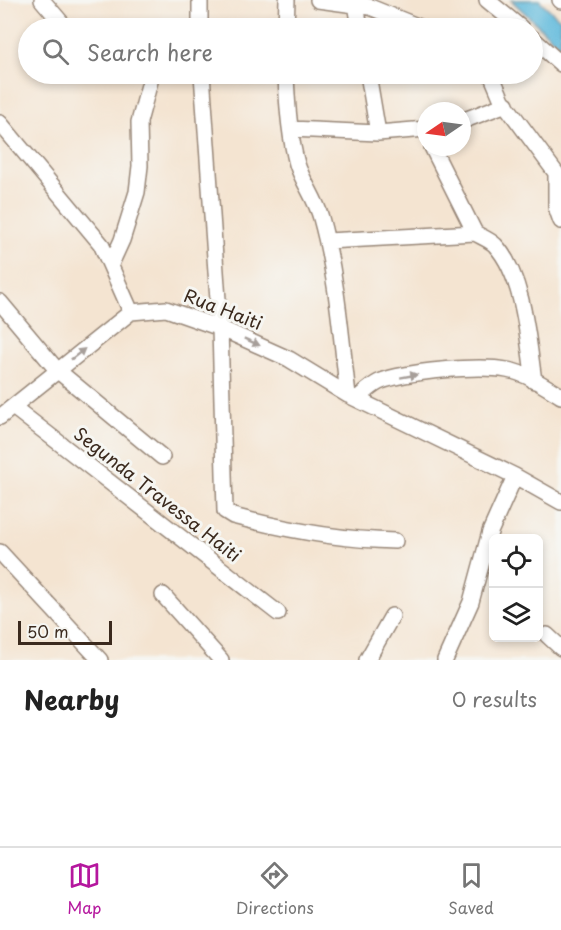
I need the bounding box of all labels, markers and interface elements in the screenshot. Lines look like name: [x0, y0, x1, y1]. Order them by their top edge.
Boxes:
search box: [18, 18, 543, 84]
icon: search: [39, 35, 72, 68]
text: Search here: [87, 35, 213, 68]
north arrow: [417, 102, 471, 156]
street label: Rua Haiti: [180, 281, 267, 336]
one-way arrow: [243, 338, 261, 348]
one-way arrow: [71, 349, 86, 361]
one-way arrow: [400, 371, 419, 380]
street label: Segunda Travessa Haiti: [69, 420, 247, 568]
map controls: [489, 534, 543, 642]
button: locate: [489, 534, 543, 588]
button: layers: [489, 588, 543, 642]
scale bar: [18, 618, 112, 646]
text: 50 m: [27, 619, 68, 643]
text: Nearby: [24, 680, 119, 719]
text: 0 results: [452, 684, 537, 714]
tab: Map: [67, 859, 101, 919]
tab: Directions: [236, 859, 314, 919]
tab: Saved: [448, 859, 494, 919]

